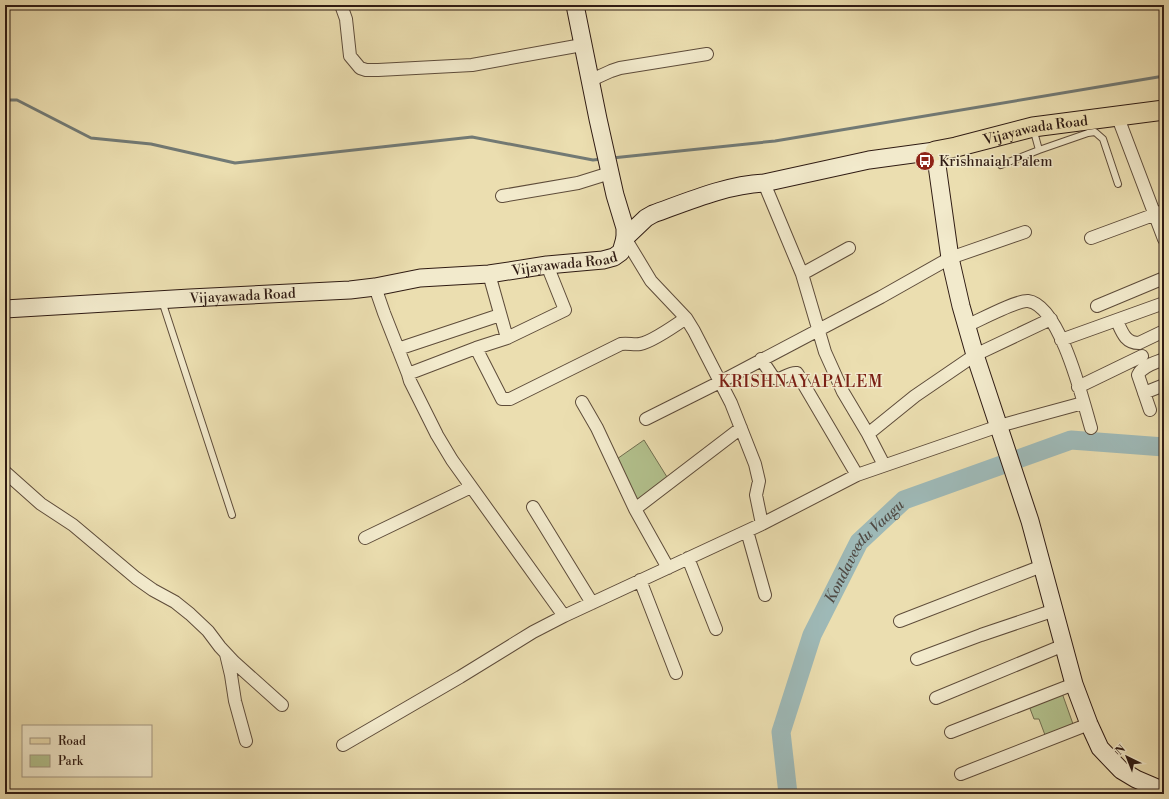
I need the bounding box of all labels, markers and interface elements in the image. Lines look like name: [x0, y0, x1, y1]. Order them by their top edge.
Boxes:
street label: Vijayawada Road: [981, 112, 1089, 150]
bus stop icon: Krishnaiah Palem: [914, 150, 936, 172]
place label: Krishnaiah Palem: [939, 153, 1052, 171]
street label: Vijayawada Road: [510, 248, 620, 280]
street label: Vijayawada Road: [188, 285, 296, 308]
district label: KRISHNAYAPALEM: [719, 372, 883, 392]
water label: Kondaveedu Vaagu: [821, 495, 909, 607]
legend: [22, 725, 152, 777]
text: Road: [58, 734, 86, 749]
north arrow: [1107, 737, 1147, 777]
text: N: [1113, 742, 1129, 759]
text: Park: [58, 754, 84, 769]

